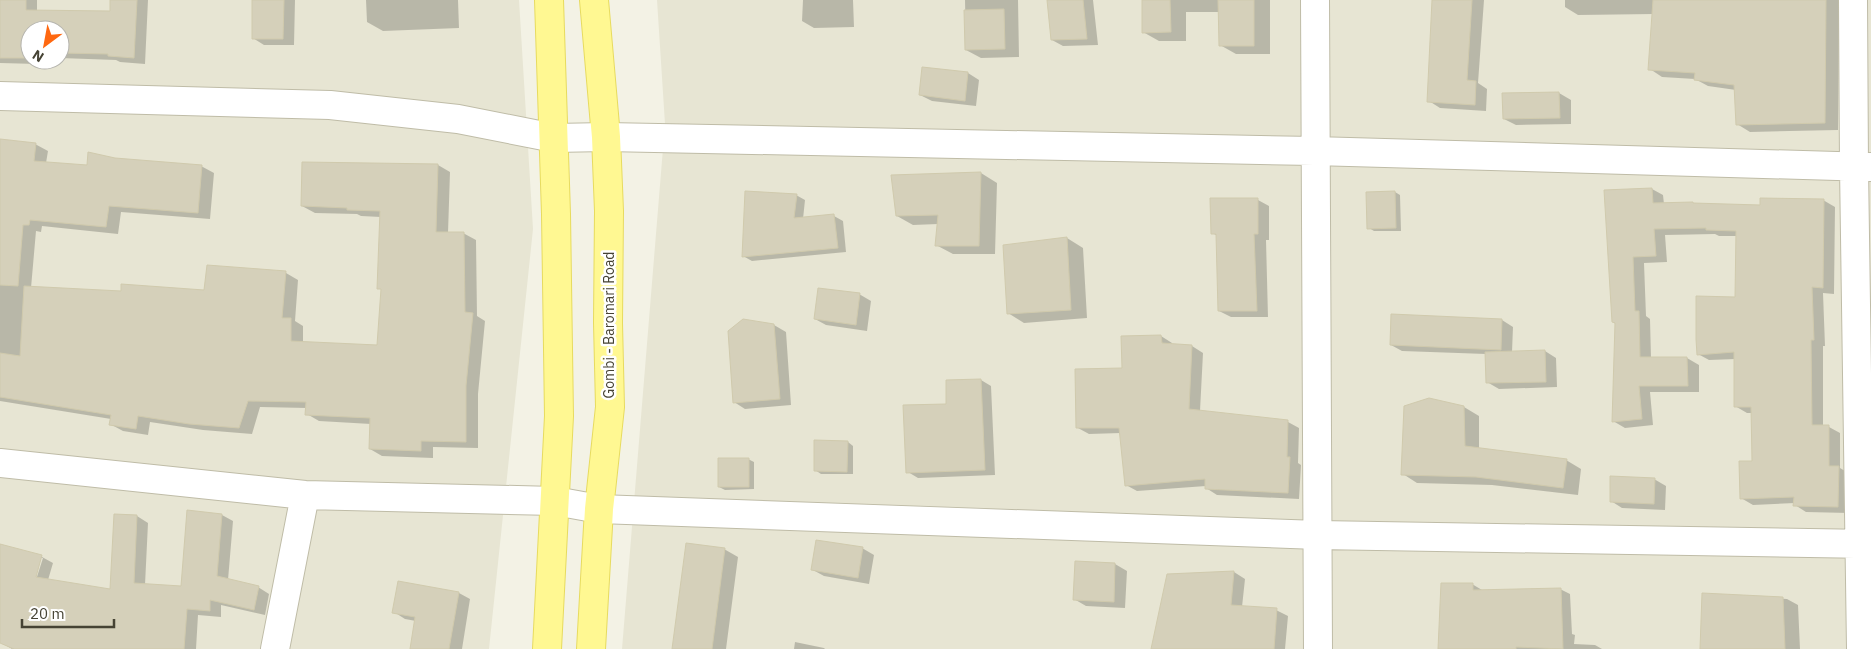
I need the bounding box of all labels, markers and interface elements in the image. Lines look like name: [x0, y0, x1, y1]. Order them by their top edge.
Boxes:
north arrow: [20, 20, 70, 70]
text: N: [29, 46, 47, 66]
street label: Gombi - Baromari Road: [600, 252, 618, 398]
scale bar: [22, 596, 115, 628]
text: 20 m: [30, 604, 65, 623]

